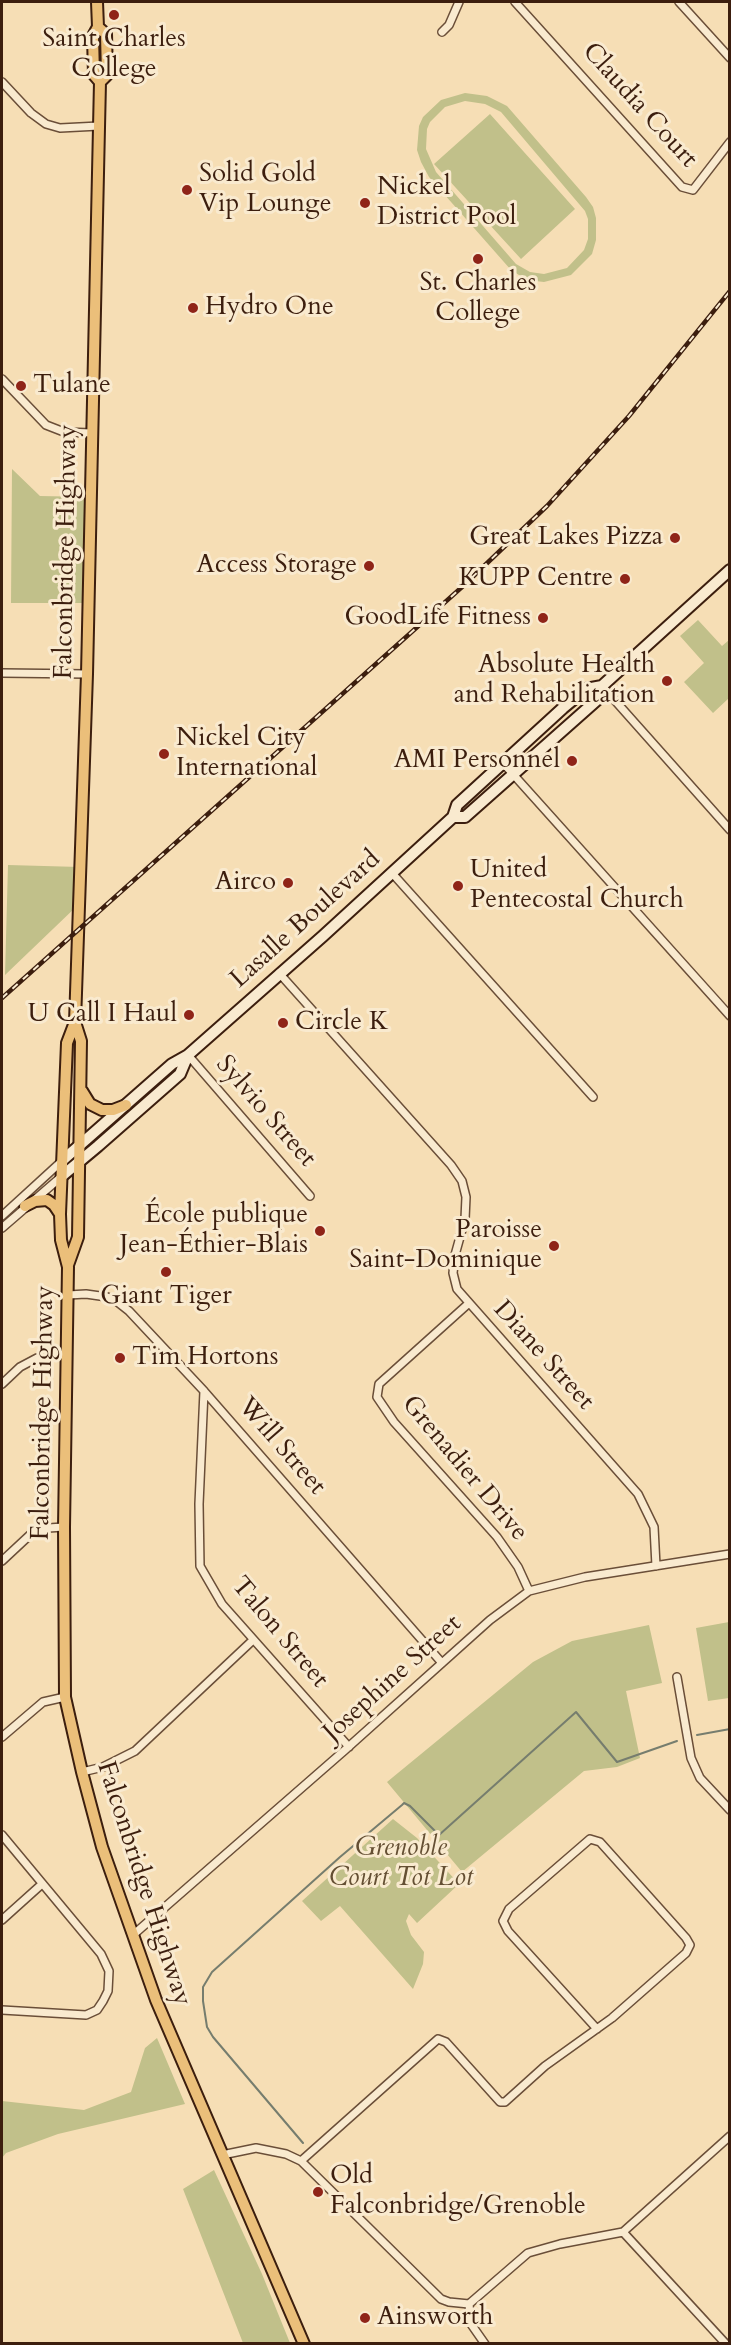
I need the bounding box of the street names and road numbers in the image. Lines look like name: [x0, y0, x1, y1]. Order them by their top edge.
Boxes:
street label: Claudia Court: [575, 37, 703, 175]
street label: Falconbridge Highway: [49, 424, 85, 680]
street label: Lasalle Boulevard: [225, 844, 387, 996]
street label: Sylvio Street: [208, 1050, 322, 1174]
street label: Falconbridge Highway: [26, 1285, 62, 1541]
street label: Diane Street: [486, 1295, 600, 1417]
street label: Grenadier Drive: [394, 1390, 534, 1548]
street label: Will Street: [230, 1392, 332, 1502]
street label: Talon Street: [224, 1571, 334, 1695]
street label: Josephine Street: [318, 1609, 468, 1749]
street label: Falconbridge Highway: [89, 1758, 197, 2010]

